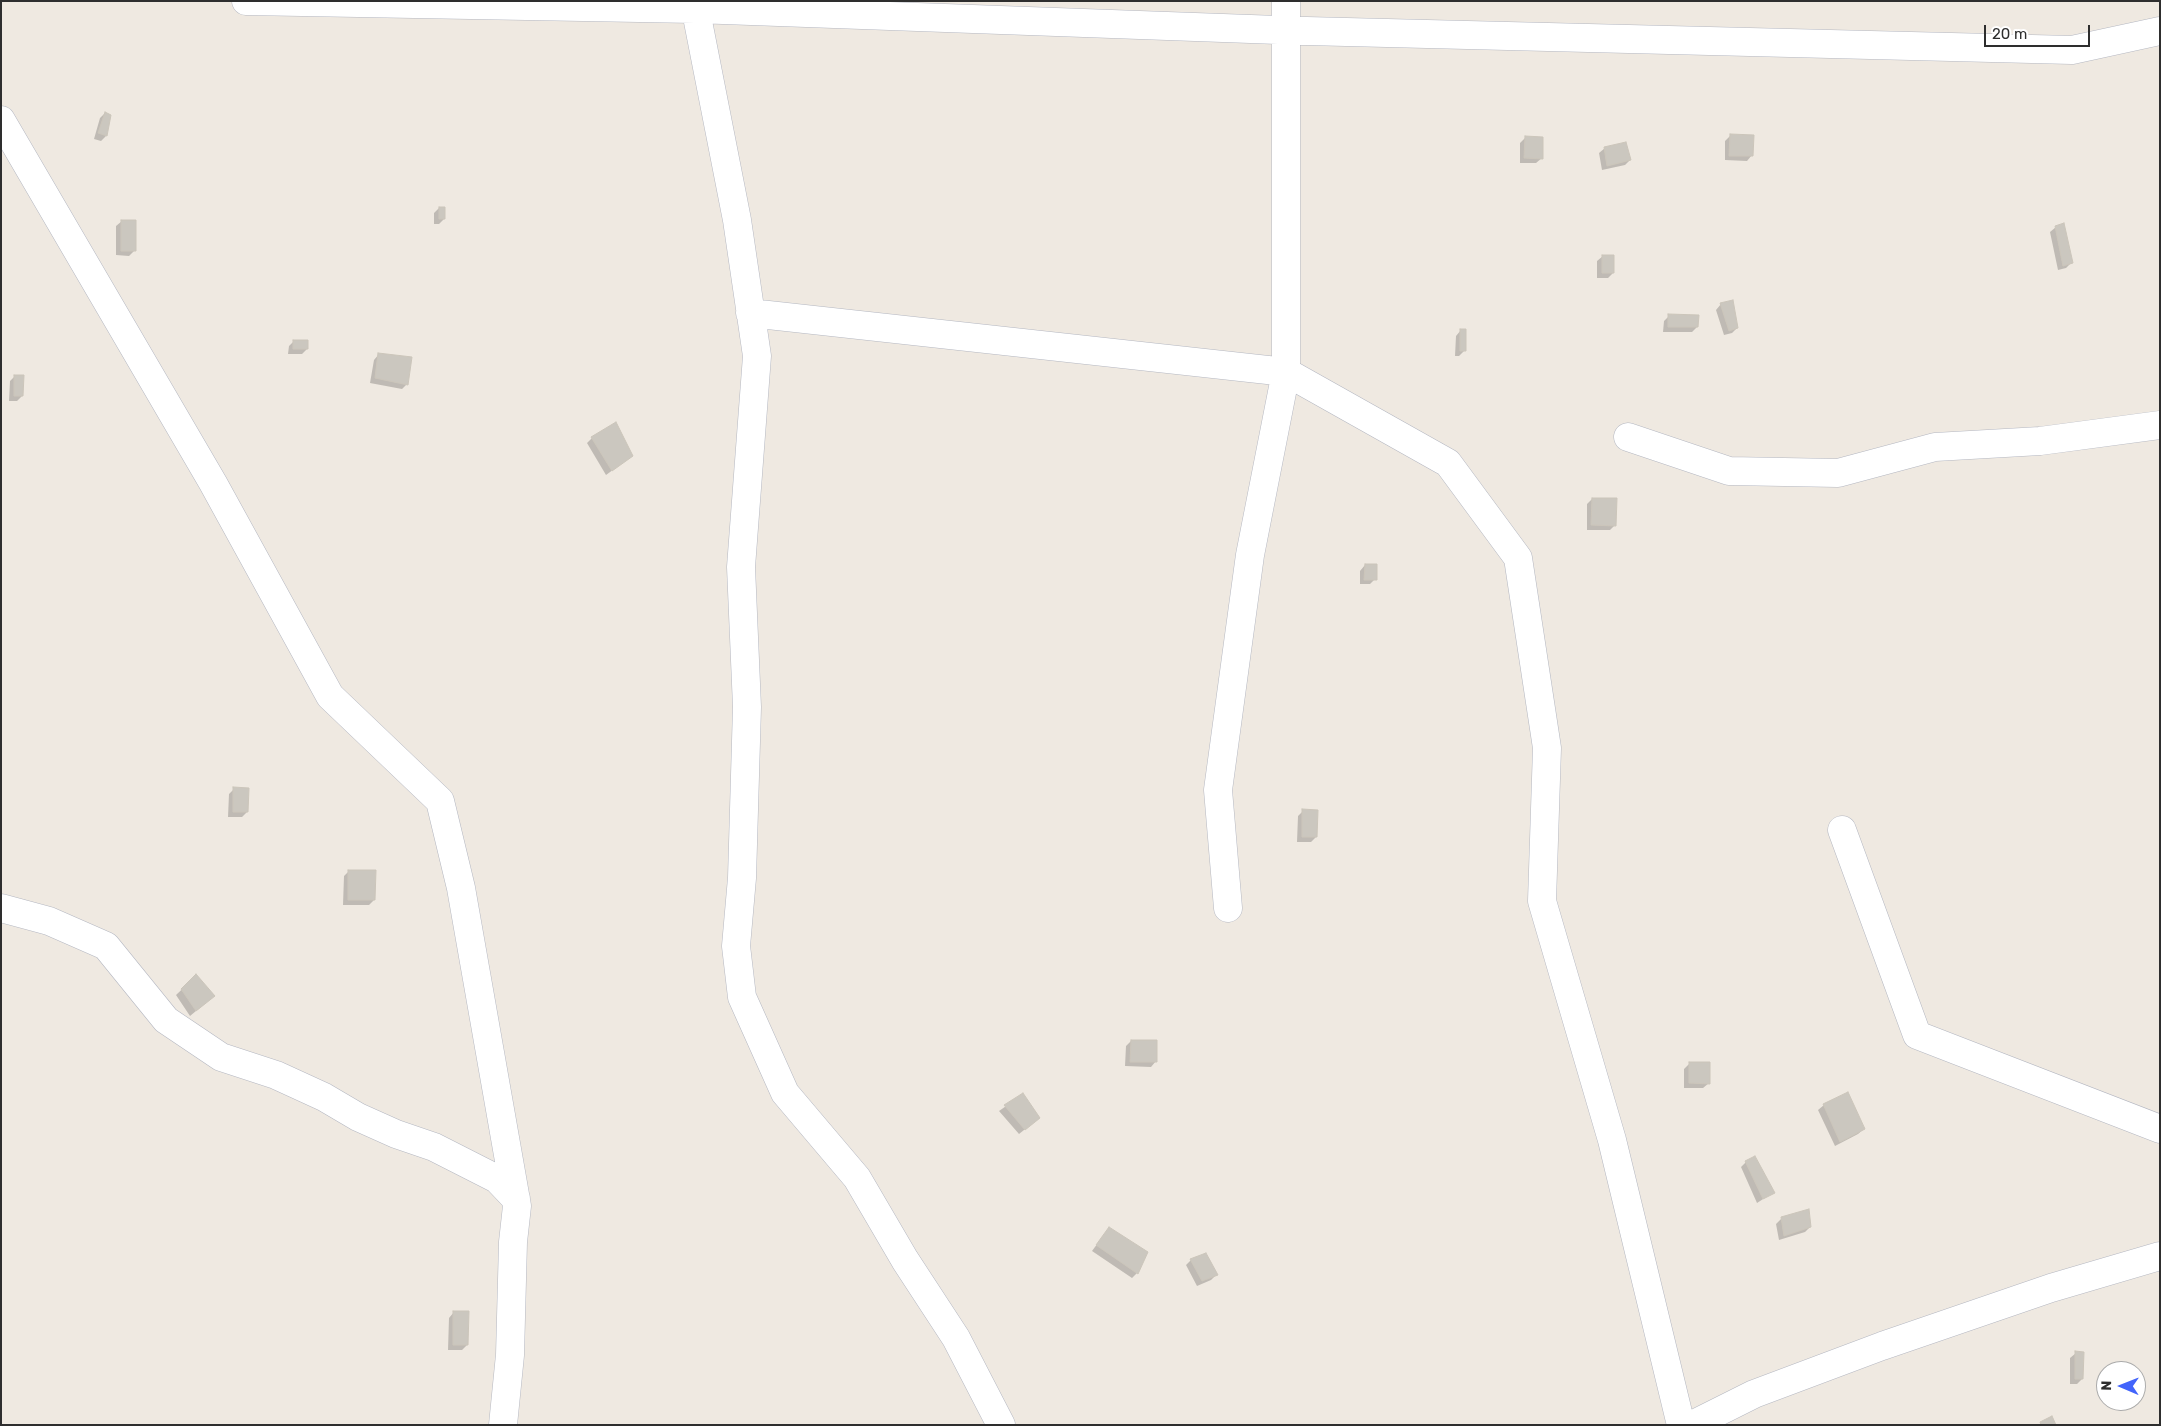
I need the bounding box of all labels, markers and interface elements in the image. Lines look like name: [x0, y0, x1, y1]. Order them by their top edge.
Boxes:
scale bar: [1986, 15, 2092, 47]
text: 20 m: [1992, 25, 2027, 43]
north arrow: [2096, 1361, 2146, 1411]
text: N: [2098, 1381, 2115, 1391]

